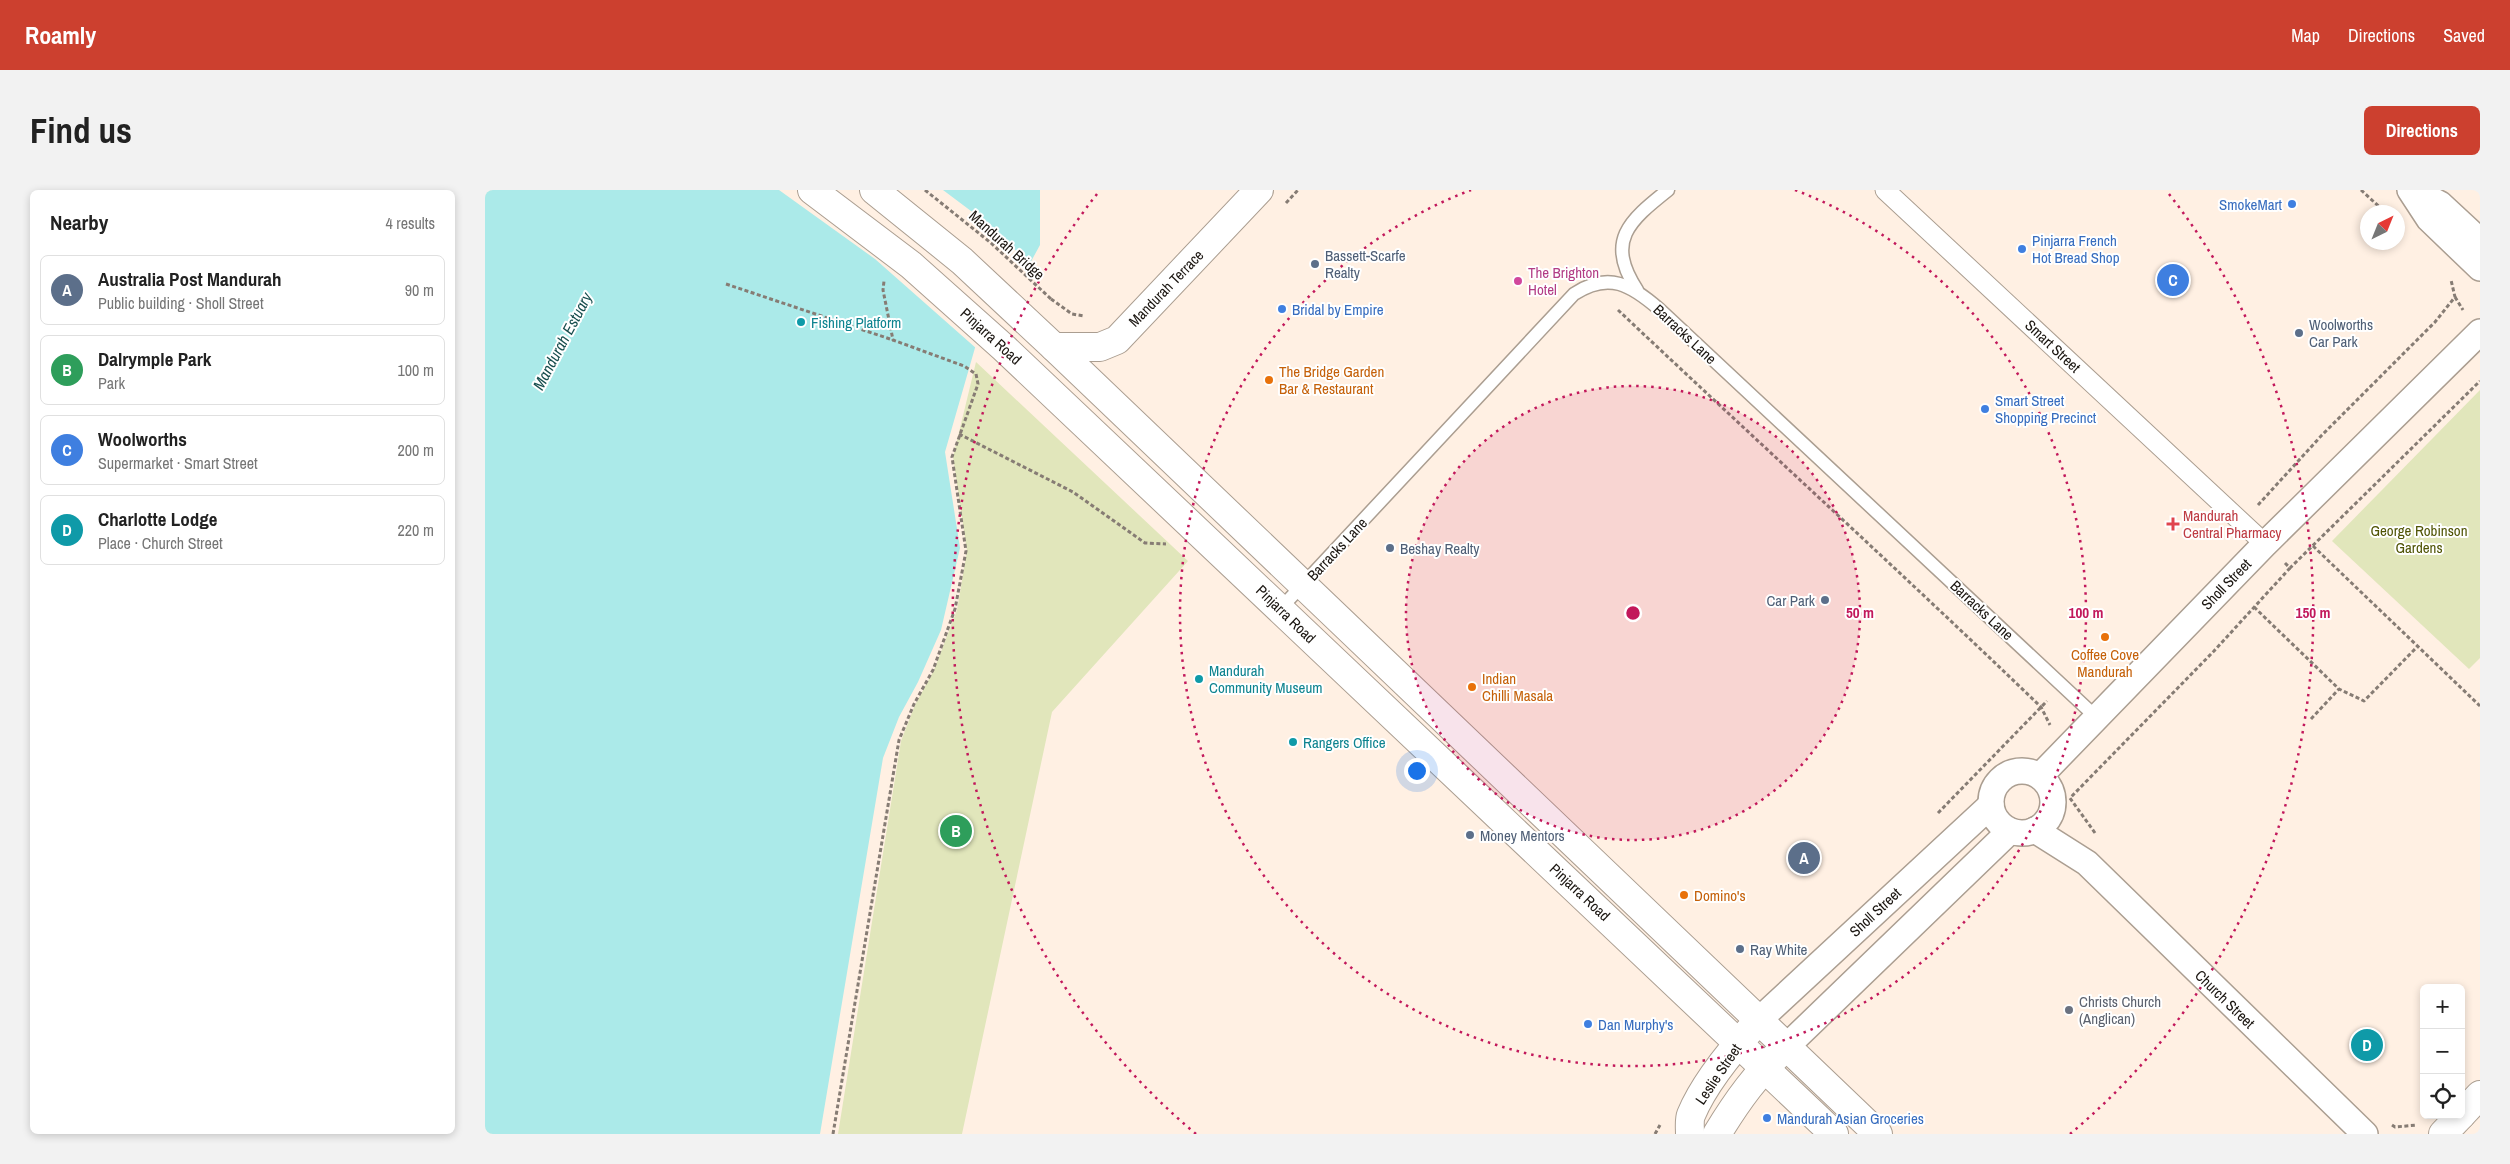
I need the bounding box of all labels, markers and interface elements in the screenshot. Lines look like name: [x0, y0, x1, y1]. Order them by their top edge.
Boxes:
text: Roamly: [25, 19, 96, 51]
text: Map: [2291, 23, 2320, 48]
text: Directions: [2348, 23, 2415, 48]
text: Saved: [2443, 23, 2485, 48]
button: Directions: [2364, 106, 2480, 155]
text: Find us: [30, 107, 132, 154]
place label: SmokeMart: [2219, 194, 2283, 215]
marker: SmokeMart: [2286, 198, 2298, 210]
street label: Mandurah Bridge: [965, 205, 1049, 285]
north arrow: [2360, 205, 2405, 250]
text: Nearby: [50, 208, 108, 237]
text: 4 results: [385, 212, 435, 234]
place label: Pinjarra French Hot Bread Shop: [2032, 230, 2120, 268]
marker: Pinjarra French Hot Bread Shop: [2016, 243, 2028, 255]
street label: Mandurah Terrace: [1124, 245, 1208, 331]
place label: Bassett-Scarfe Realty: [1325, 245, 1406, 283]
marker: Bassett-Scarfe Realty: [1309, 258, 1321, 270]
pin: C: [2157, 261, 2189, 299]
place label: The Brighton Hotel: [1528, 262, 1599, 300]
text: Australia Post Mandurah: [98, 266, 282, 292]
marker: The Brighton Hotel: [1512, 275, 1524, 287]
text: A: [62, 279, 72, 301]
text: 90 m: [405, 279, 434, 301]
water label: Mandurah Estuary: [527, 287, 598, 393]
text: Public building · Sholl Street: [98, 292, 264, 314]
place label: Bridal by Empire: [1292, 299, 1384, 320]
street label: Barracks Lane: [1649, 299, 1721, 369]
street label: Pinjarra Road: [956, 303, 1026, 369]
marker: Bridal by Empire: [1276, 303, 1288, 315]
place label: Fishing Platform: [811, 312, 901, 333]
place label: Woolworths Car Park: [2309, 314, 2373, 352]
street label: Smart Street: [2021, 315, 2086, 378]
marker: Fishing Platform: [795, 316, 807, 328]
marker: Woolworths Car Park: [2293, 327, 2305, 339]
text: Dalrymple Park: [98, 346, 211, 372]
text: B: [62, 359, 72, 381]
text: 100 m: [398, 359, 434, 381]
place label: The Bridge Garden Bar & Restaurant: [1279, 361, 1384, 399]
text: Park: [98, 372, 125, 394]
marker: The Bridge Garden Bar & Restaurant: [1263, 374, 1275, 386]
place label: Smart Street Shopping Precinct: [1995, 390, 2097, 428]
marker: Smart Street Shopping Precinct: [1979, 403, 1991, 415]
text: Woolworths: [98, 426, 187, 452]
text: C: [62, 439, 72, 461]
text: 200 m: [398, 439, 434, 461]
text: Supermarket · Smart Street: [98, 452, 258, 474]
place label: Mandurah Central Pharmacy: [2183, 505, 2282, 543]
text: Charlotte Lodge: [98, 506, 217, 532]
street label: Barracks Lane: [1302, 513, 1372, 585]
marker: Mandurah Central Pharmacy: [2167, 518, 2179, 530]
text: D: [62, 519, 72, 541]
text: 220 m: [398, 519, 434, 541]
park label: George Robinson Gardens: [2370, 520, 2468, 558]
text: Place · Church Street: [98, 532, 223, 554]
place label: Beshay Realty: [1400, 538, 1480, 559]
marker: Beshay Realty: [1384, 542, 1396, 554]
street label: Sholl Street: [2196, 553, 2256, 614]
street label: Barracks Lane: [1946, 575, 2018, 645]
street label: Pinjarra Road: [1251, 580, 1321, 648]
place label: Car Park: [1766, 590, 1816, 611]
marker: Car Park: [1819, 594, 1831, 606]
text: 50 m: [1846, 602, 1874, 623]
text: 100 m: [2069, 602, 2103, 623]
text: 150 m: [2296, 602, 2330, 623]
centre of rings: [1624, 604, 1642, 622]
marker: Coffee Cove Mandurah: [2099, 631, 2111, 643]
place label: Coffee Cove Mandurah: [2071, 644, 2139, 682]
place label: Mandurah Community Museum: [1209, 660, 1322, 698]
place label: Indian Chilli Masala: [1482, 668, 1553, 706]
marker: Mandurah Community Museum: [1193, 673, 1205, 685]
marker: Indian Chilli Masala: [1466, 681, 1478, 693]
place label: Rangers Office: [1303, 732, 1386, 753]
marker: Rangers Office: [1287, 736, 1299, 748]
your location: [1404, 758, 1430, 784]
pin: B: [940, 812, 972, 850]
place label: Money Mentors: [1480, 825, 1565, 846]
marker: Money Mentors: [1464, 829, 1476, 841]
pin: A: [1788, 839, 1820, 877]
street label: Pinjarra Road: [1545, 858, 1615, 926]
street label: Sholl Street: [1845, 882, 1906, 941]
place label: Domino's: [1694, 885, 1746, 906]
marker: Domino's: [1678, 889, 1690, 901]
place label: Ray White: [1750, 939, 1808, 960]
marker: Ray White: [1734, 943, 1746, 955]
street label: Church Street: [2190, 965, 2260, 1033]
map controls: [2420, 984, 2465, 1119]
button: +: [2420, 984, 2465, 1029]
place label: Christs Church (Anglican): [2079, 991, 2161, 1029]
marker: Christs Church (Anglican): [2063, 1004, 2075, 1016]
place label: Dan Murphy's: [1598, 1014, 1674, 1035]
marker: Dan Murphy's: [1582, 1018, 1594, 1030]
pin: D: [2351, 1026, 2383, 1064]
button: −: [2420, 1029, 2465, 1074]
street label: Leslie Street: [1690, 1039, 1746, 1108]
button: locate: [2420, 1074, 2465, 1119]
place label: Mandurah Asian Groceries: [1777, 1108, 1924, 1129]
marker: Mandurah Asian Groceries: [1761, 1112, 1773, 1124]

